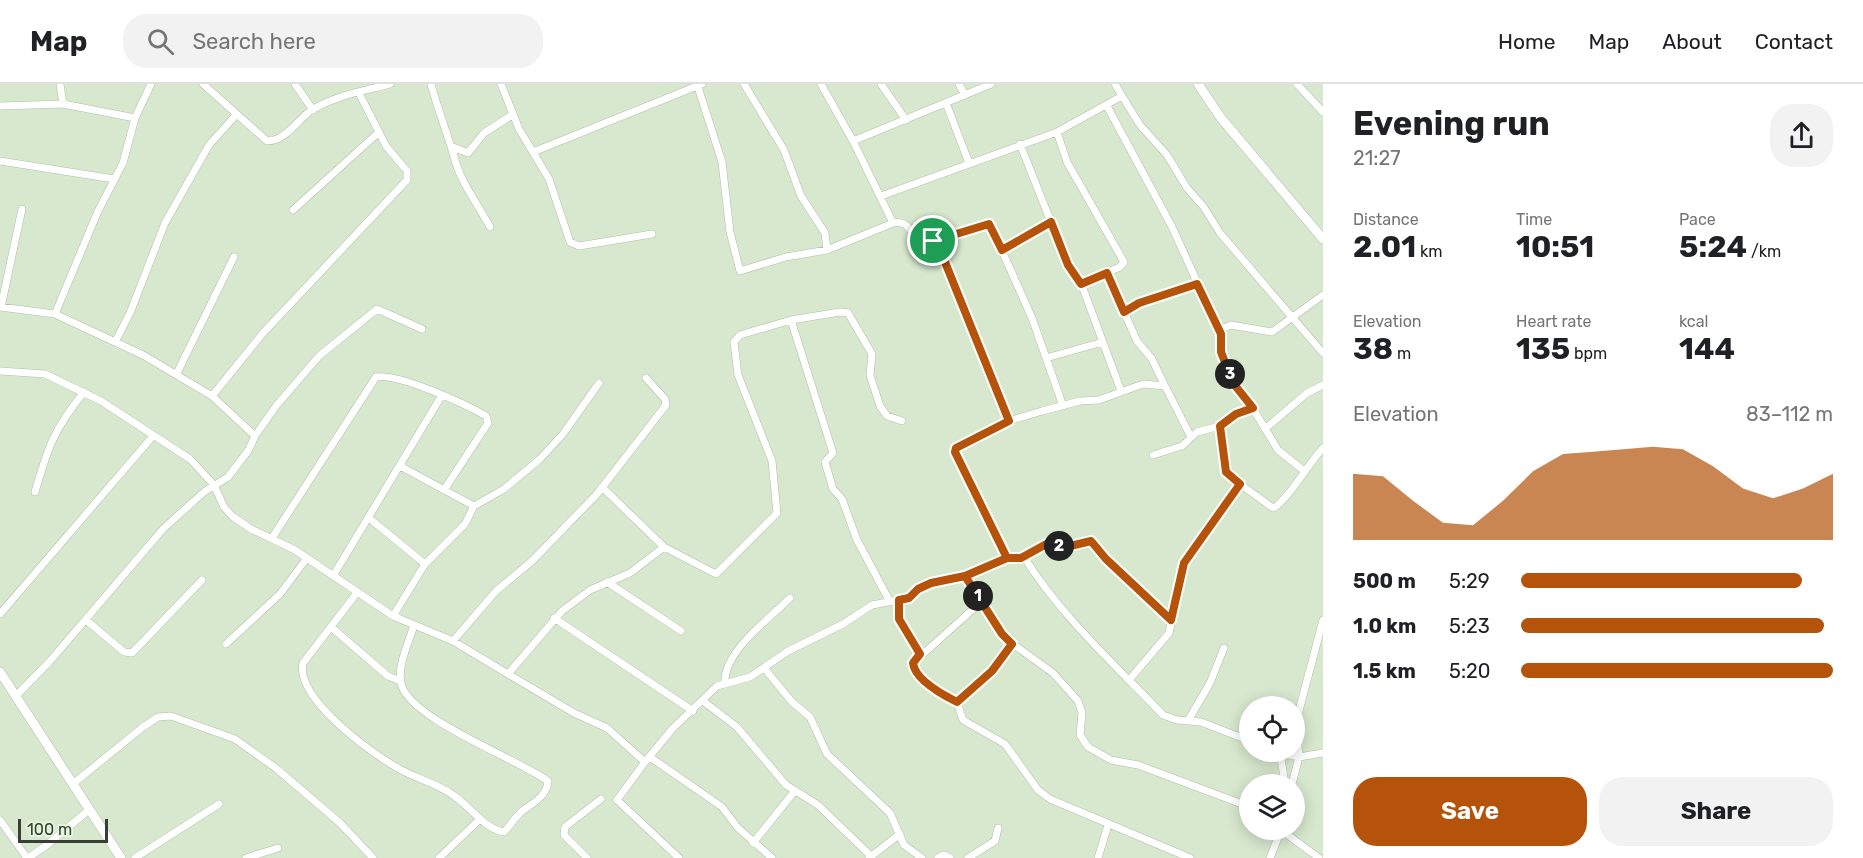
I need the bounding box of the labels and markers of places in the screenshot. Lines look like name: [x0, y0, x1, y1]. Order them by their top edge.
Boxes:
pin: [907, 215, 958, 266]
pin: 3: [1215, 359, 1245, 389]
pin: 2: [1044, 531, 1074, 561]
pin: 1: [963, 581, 993, 611]

